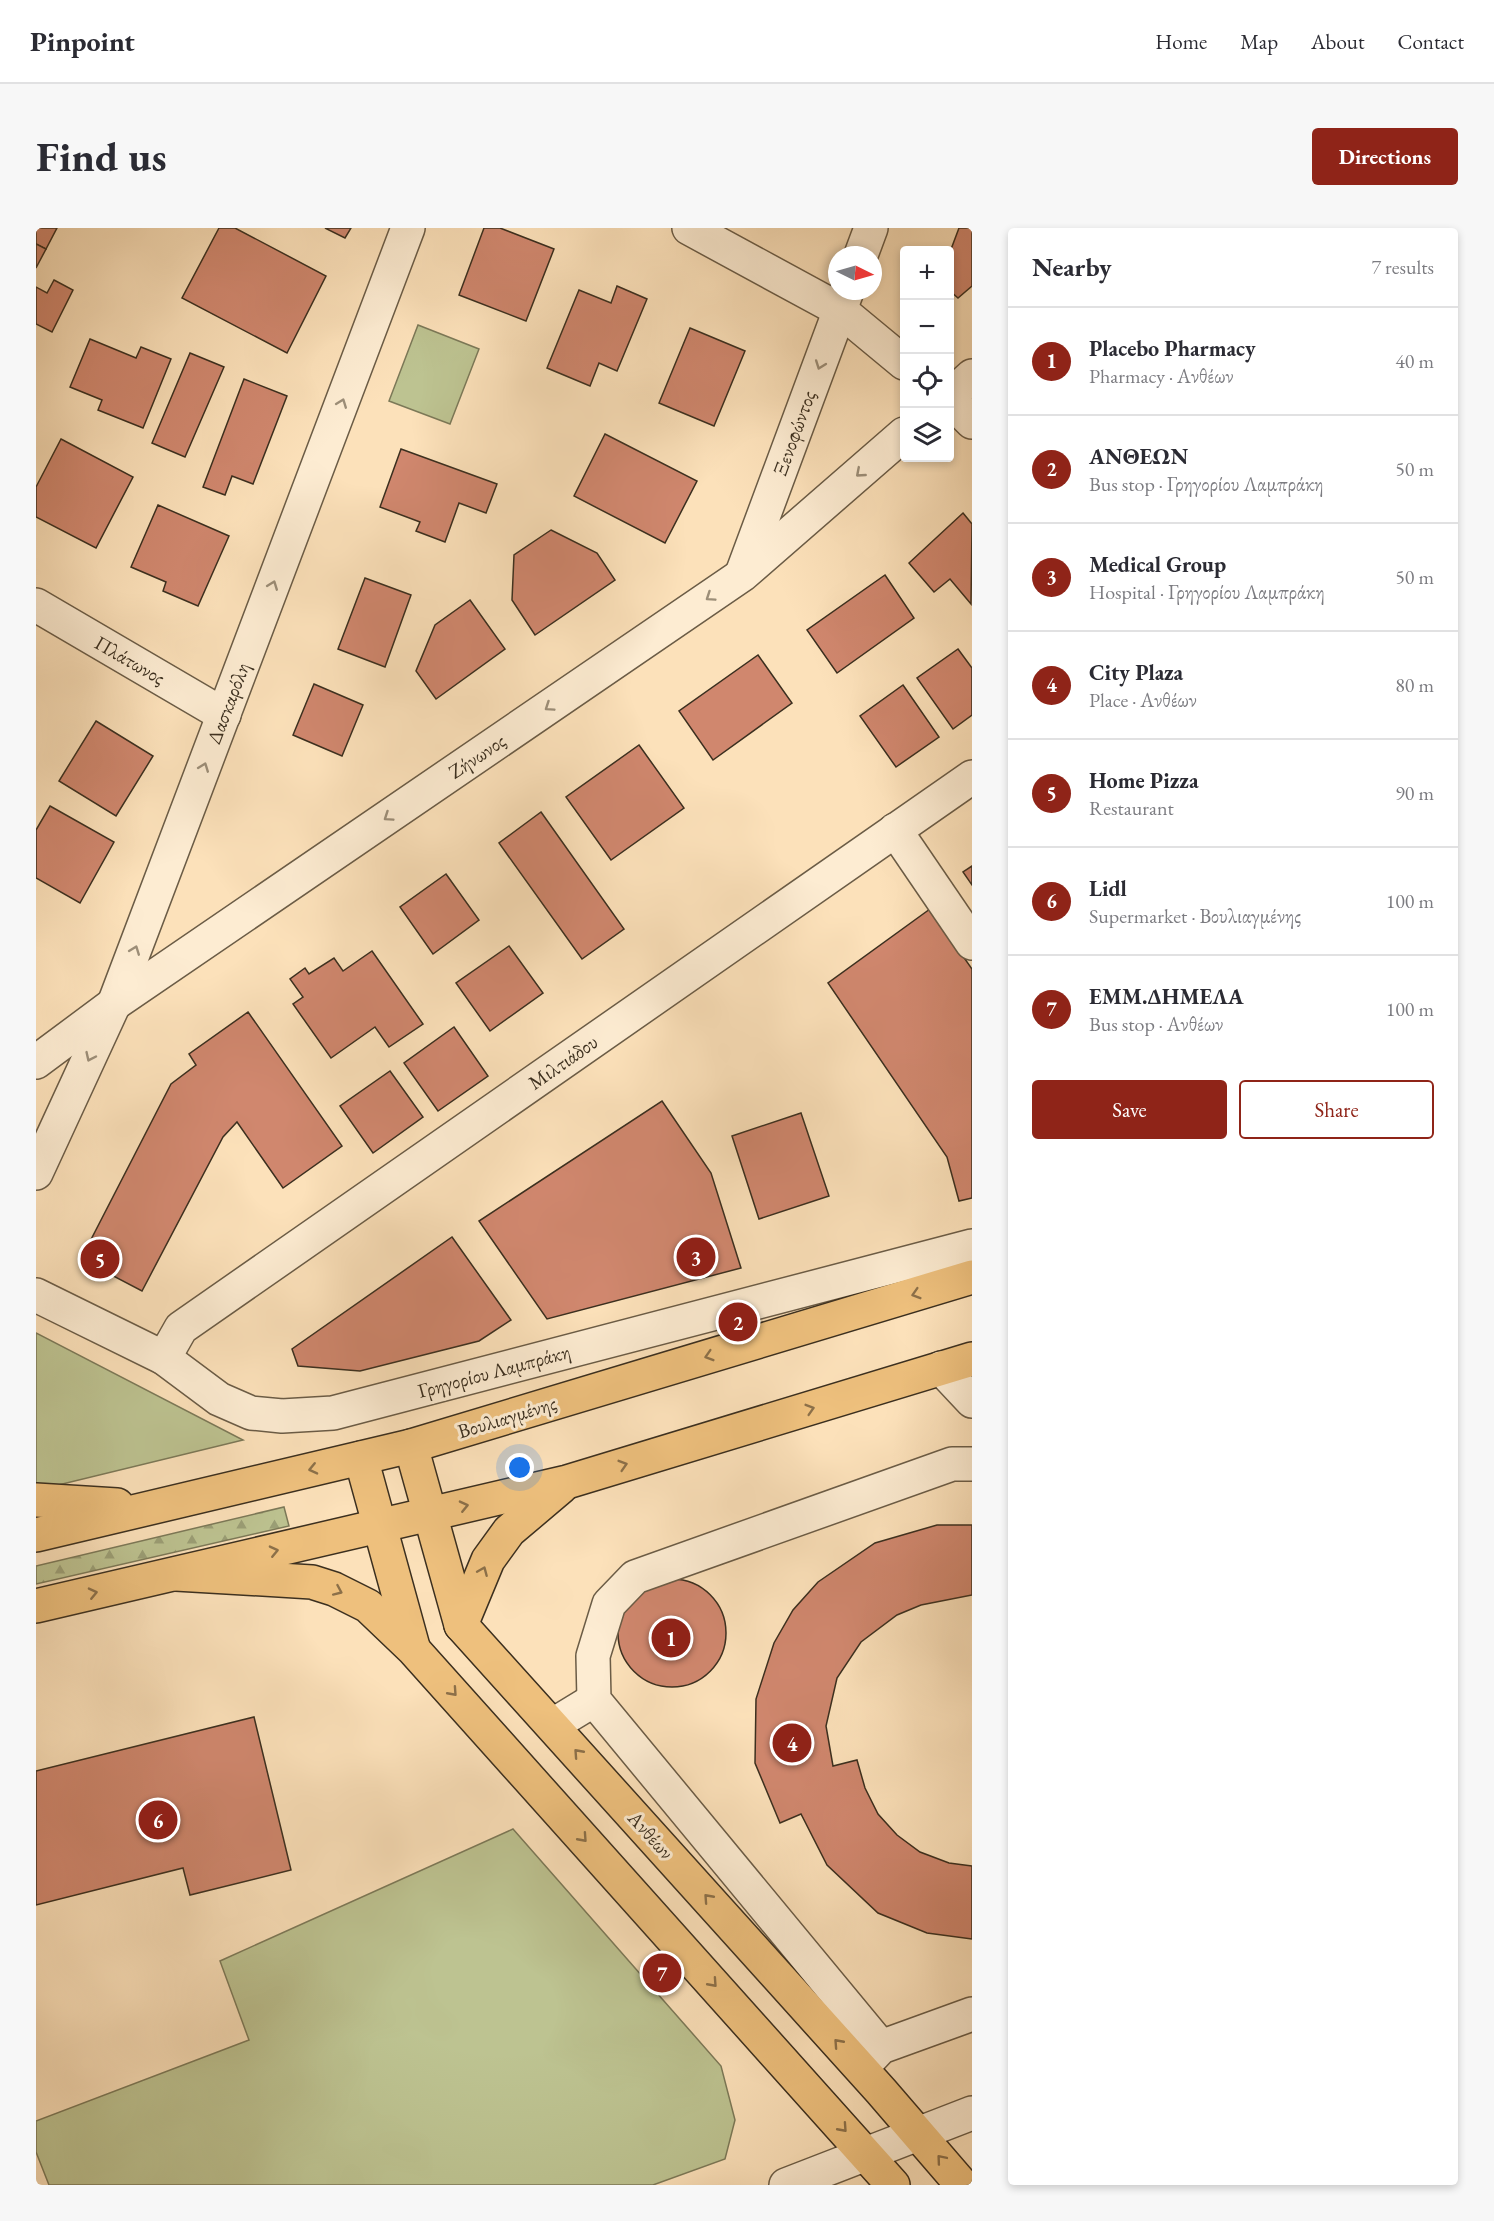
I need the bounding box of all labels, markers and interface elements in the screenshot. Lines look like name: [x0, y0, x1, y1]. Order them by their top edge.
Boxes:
text: Pinpoint: [30, 23, 135, 59]
text: Home: [1155, 28, 1207, 55]
text: Map: [1240, 28, 1278, 55]
text: About: [1311, 28, 1364, 55]
text: Contact: [1397, 28, 1464, 55]
button: Directions: [1312, 128, 1458, 185]
text: Find us: [36, 129, 167, 184]
north arrow: [828, 246, 882, 300]
map controls: [900, 246, 954, 462]
button: +: [900, 246, 954, 300]
text: Nearby: [1032, 250, 1112, 284]
text: 7 results: [1371, 254, 1434, 280]
button: −: [900, 300, 954, 354]
text: Placebo Pharmacy: [1089, 334, 1256, 363]
text: 1: [1046, 348, 1057, 374]
text: 40 m: [1395, 348, 1434, 374]
button: locate: [900, 354, 954, 408]
one-way arrow: [814, 359, 827, 370]
text: Pharmacy · Ανθέων: [1089, 363, 1234, 389]
street label: Ξενοφώντος: [767, 387, 821, 479]
one-way arrow: [335, 398, 348, 408]
button: layers: [900, 408, 954, 462]
text: ΑΝΘΕΩΝ: [1089, 442, 1188, 471]
text: 2: [1046, 456, 1057, 482]
text: 50 m: [1395, 456, 1434, 482]
one-way arrow: [856, 466, 867, 477]
text: Bus stop · Γρηγορίου Λαμπράκη: [1089, 471, 1324, 497]
text: Medical Group: [1089, 550, 1226, 579]
text: 3: [1046, 564, 1057, 590]
text: 50 m: [1395, 564, 1434, 590]
text: Hospital · Γρηγορίου Λαμπράκη: [1089, 579, 1325, 605]
one-way arrow: [266, 580, 279, 591]
one-way arrow: [706, 590, 717, 601]
street label: Πλάτωνος: [90, 629, 170, 691]
street label: Δασκαρόλη: [201, 658, 255, 748]
text: City Plaza: [1089, 658, 1183, 687]
text: 4: [1046, 672, 1057, 698]
text: 80 m: [1395, 672, 1434, 698]
text: Place · Ανθέων: [1089, 687, 1197, 713]
one-way arrow: [545, 700, 556, 711]
street label: Ζήνωνος: [443, 727, 511, 785]
one-way arrow: [197, 763, 209, 774]
text: Home Pizza: [1089, 766, 1199, 795]
text: 5: [1046, 780, 1057, 806]
text: 90 m: [1395, 780, 1434, 806]
text: Restaurant: [1089, 795, 1174, 821]
one-way arrow: [384, 810, 395, 821]
text: Lidl: [1089, 874, 1127, 903]
text: 6: [1046, 888, 1057, 914]
text: 100 m: [1386, 888, 1434, 914]
text: Supermarket · Βουλιαγμένης: [1089, 903, 1301, 929]
one-way arrow: [128, 945, 140, 956]
text: ΕΜΜ.ΔΗΜΕΛΑ: [1089, 982, 1244, 1011]
text: 7: [1046, 996, 1057, 1022]
text: 100 m: [1386, 996, 1434, 1022]
text: Bus stop · Ανθέων: [1089, 1011, 1223, 1037]
street label: Μιλτιάδου: [523, 1029, 603, 1095]
one-way arrow: [85, 1051, 97, 1062]
button: Save: [1032, 1080, 1227, 1139]
button: Share: [1239, 1080, 1434, 1139]
pin: 3: [676, 1234, 716, 1280]
pin: 5: [80, 1236, 120, 1282]
one-way arrow: [911, 1287, 922, 1299]
pin: 2: [718, 1300, 758, 1344]
street label: Γρηγορίου Λαμπράκη: [415, 1338, 573, 1404]
one-way arrow: [704, 1349, 715, 1361]
street label: Βουλιαγμένης: [455, 1390, 560, 1444]
one-way arrow: [804, 1403, 815, 1416]
your location: [505, 1453, 534, 1482]
one-way arrow: [617, 1460, 628, 1472]
one-way arrow: [308, 1462, 318, 1475]
one-way arrow: [459, 1500, 469, 1513]
one-way arrow: [269, 1545, 279, 1558]
one-way arrow: [476, 1567, 488, 1578]
one-way arrow: [332, 1584, 343, 1596]
one-way arrow: [88, 1587, 98, 1600]
pin: 1: [652, 1616, 690, 1660]
one-way arrow: [446, 1686, 457, 1696]
pin: 4: [772, 1720, 812, 1766]
one-way arrow: [574, 1749, 585, 1760]
pin: 6: [138, 1798, 178, 1842]
street label: Ανθέων: [622, 1805, 680, 1865]
one-way arrow: [576, 1831, 587, 1841]
one-way arrow: [704, 1894, 715, 1905]
pin: 7: [642, 1950, 682, 1996]
one-way arrow: [706, 1976, 717, 1987]
one-way arrow: [834, 2039, 845, 2050]
one-way arrow: [836, 2121, 847, 2132]
one-way arrow: [937, 2155, 948, 2166]

